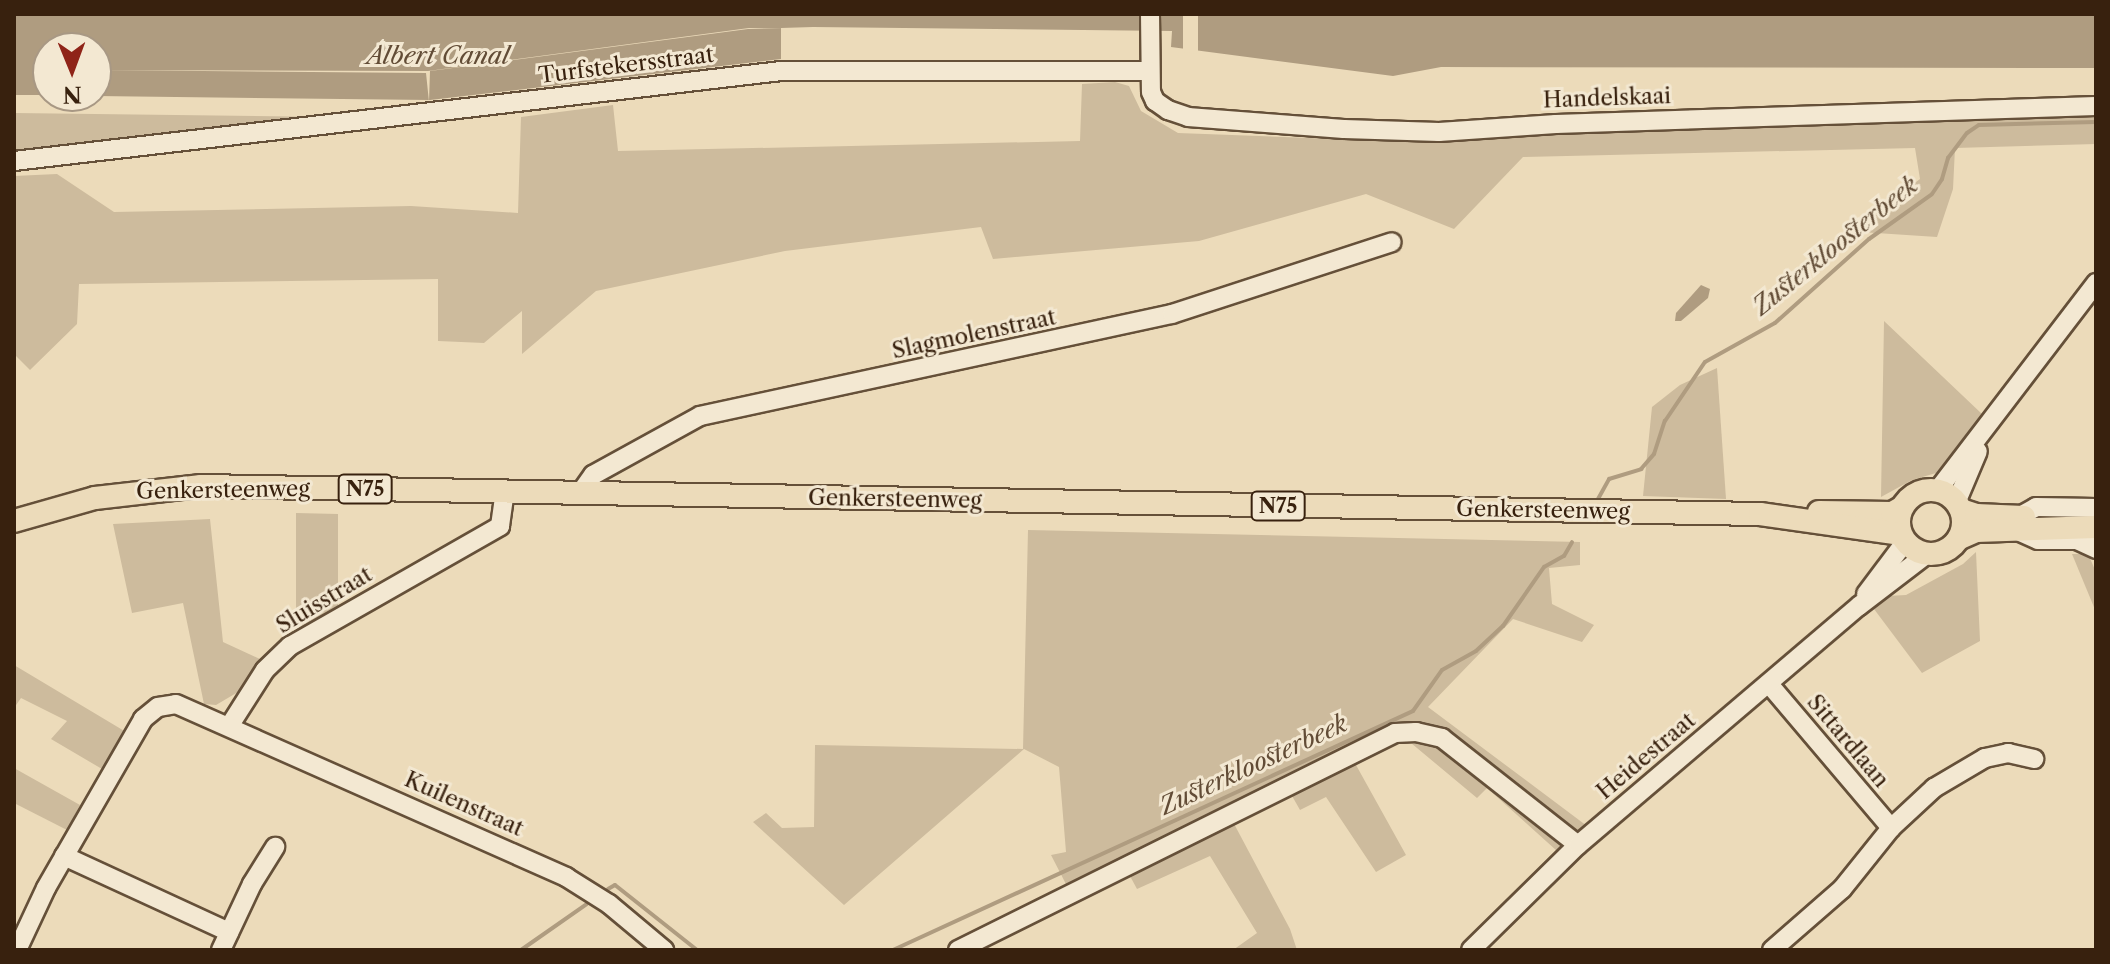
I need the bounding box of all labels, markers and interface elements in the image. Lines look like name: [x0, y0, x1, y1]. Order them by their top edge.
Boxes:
north arrow: [32, 32, 112, 112]
street label: Turfstekersstraat: [537, 41, 715, 89]
water label: Albert Canal: [366, 42, 510, 70]
text: N: [63, 81, 82, 108]
street label: Handelskaai: [1543, 83, 1671, 113]
water label: Zusterkloosterbeek: [1747, 171, 1923, 321]
street label: Slagmolenstraat: [890, 304, 1058, 364]
road number: N75: [337, 473, 393, 505]
street label: Genkersteenweg: [136, 475, 310, 505]
street label: Genkersteenweg: [808, 484, 982, 514]
road number: N75: [1250, 490, 1306, 522]
street label: Genkersteenweg: [1456, 495, 1630, 525]
street label: Sluisstraat: [271, 561, 377, 639]
street label: Sittardlaan: [1802, 689, 1894, 793]
street label: Heidestraat: [1591, 707, 1701, 805]
water label: Zusterkloosterbeek: [1154, 709, 1352, 821]
street label: Kuilenstraat: [400, 766, 528, 842]

